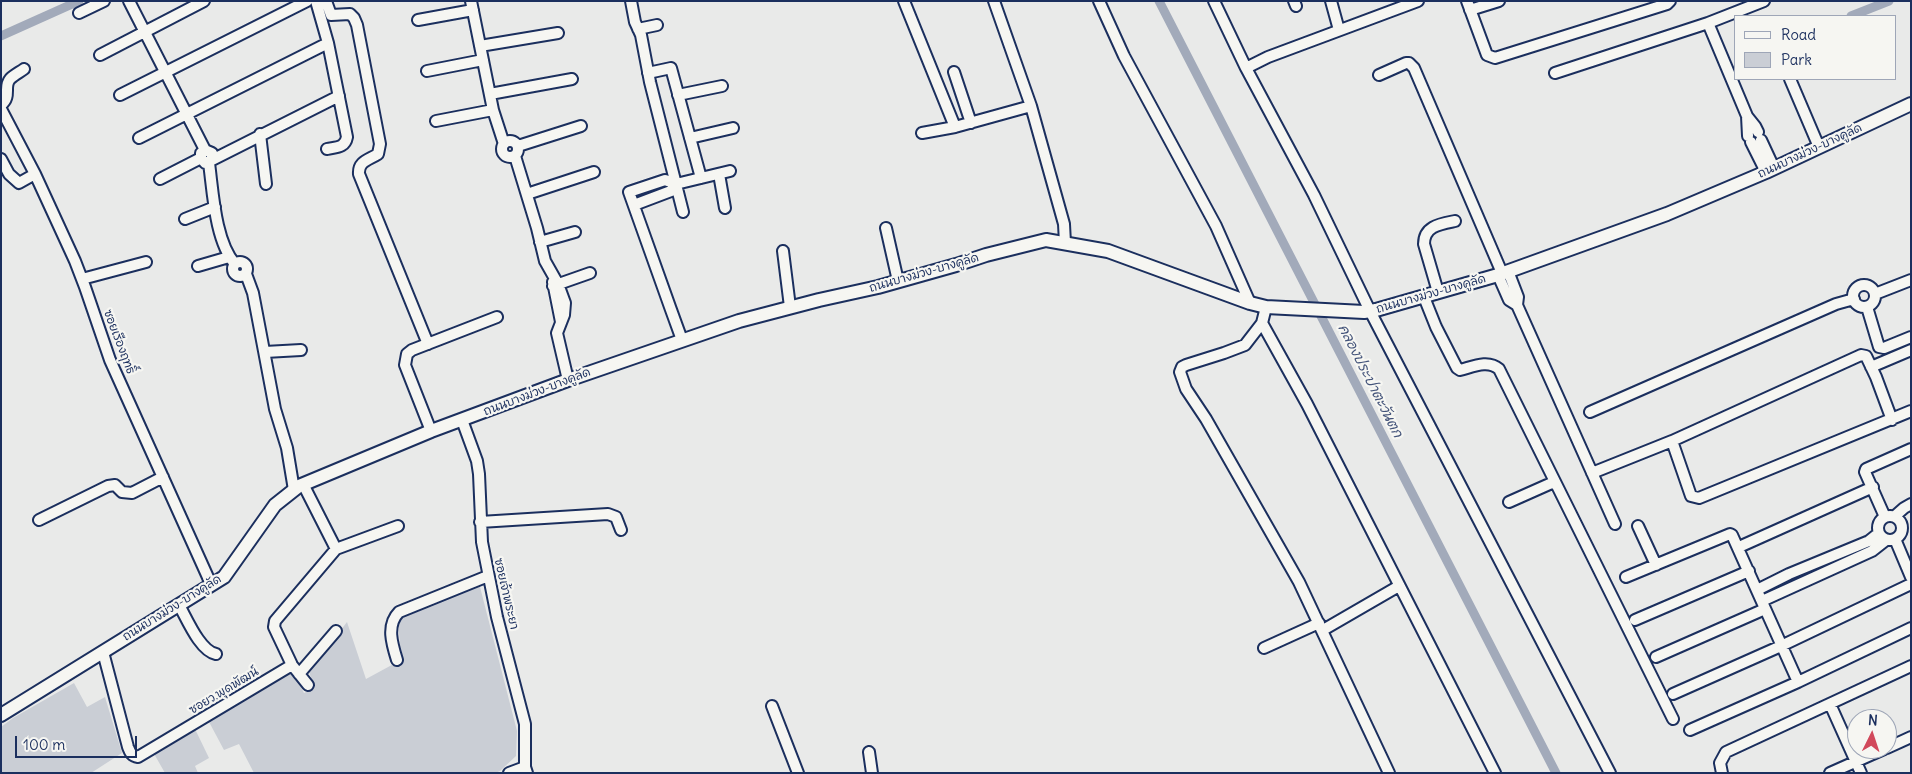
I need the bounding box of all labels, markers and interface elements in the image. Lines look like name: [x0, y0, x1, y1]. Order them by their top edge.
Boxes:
legend: [1734, 15, 1897, 80]
text: Road: [1781, 25, 1816, 44]
text: Park: [1781, 50, 1812, 69]
street label: ถนนบางม่วง-บางคูลัด: [1756, 121, 1864, 181]
street label: ถนนบางม่วง-บางคูลัด: [868, 250, 980, 296]
street label: ถนนบางม่วง-บางคูลัด: [1375, 271, 1487, 317]
street label: ซอยเรืองฤทธิ์: [100, 308, 138, 376]
water label: คลองประปาตะวันตก: [1334, 322, 1406, 440]
street label: ถนนบางม่วง-บางคูลัด: [481, 365, 593, 419]
street label: ซอยเจ้าพระยา: [491, 557, 521, 631]
street label: ถนนบางม่วง-บางคูลัด: [120, 572, 224, 644]
street label: ซอยว.พุดพัฒน์: [187, 665, 261, 717]
north arrow: [1847, 709, 1897, 759]
text: N: [1868, 711, 1878, 729]
scale bar: [18, 726, 140, 758]
text: 100 m: [23, 735, 65, 754]

